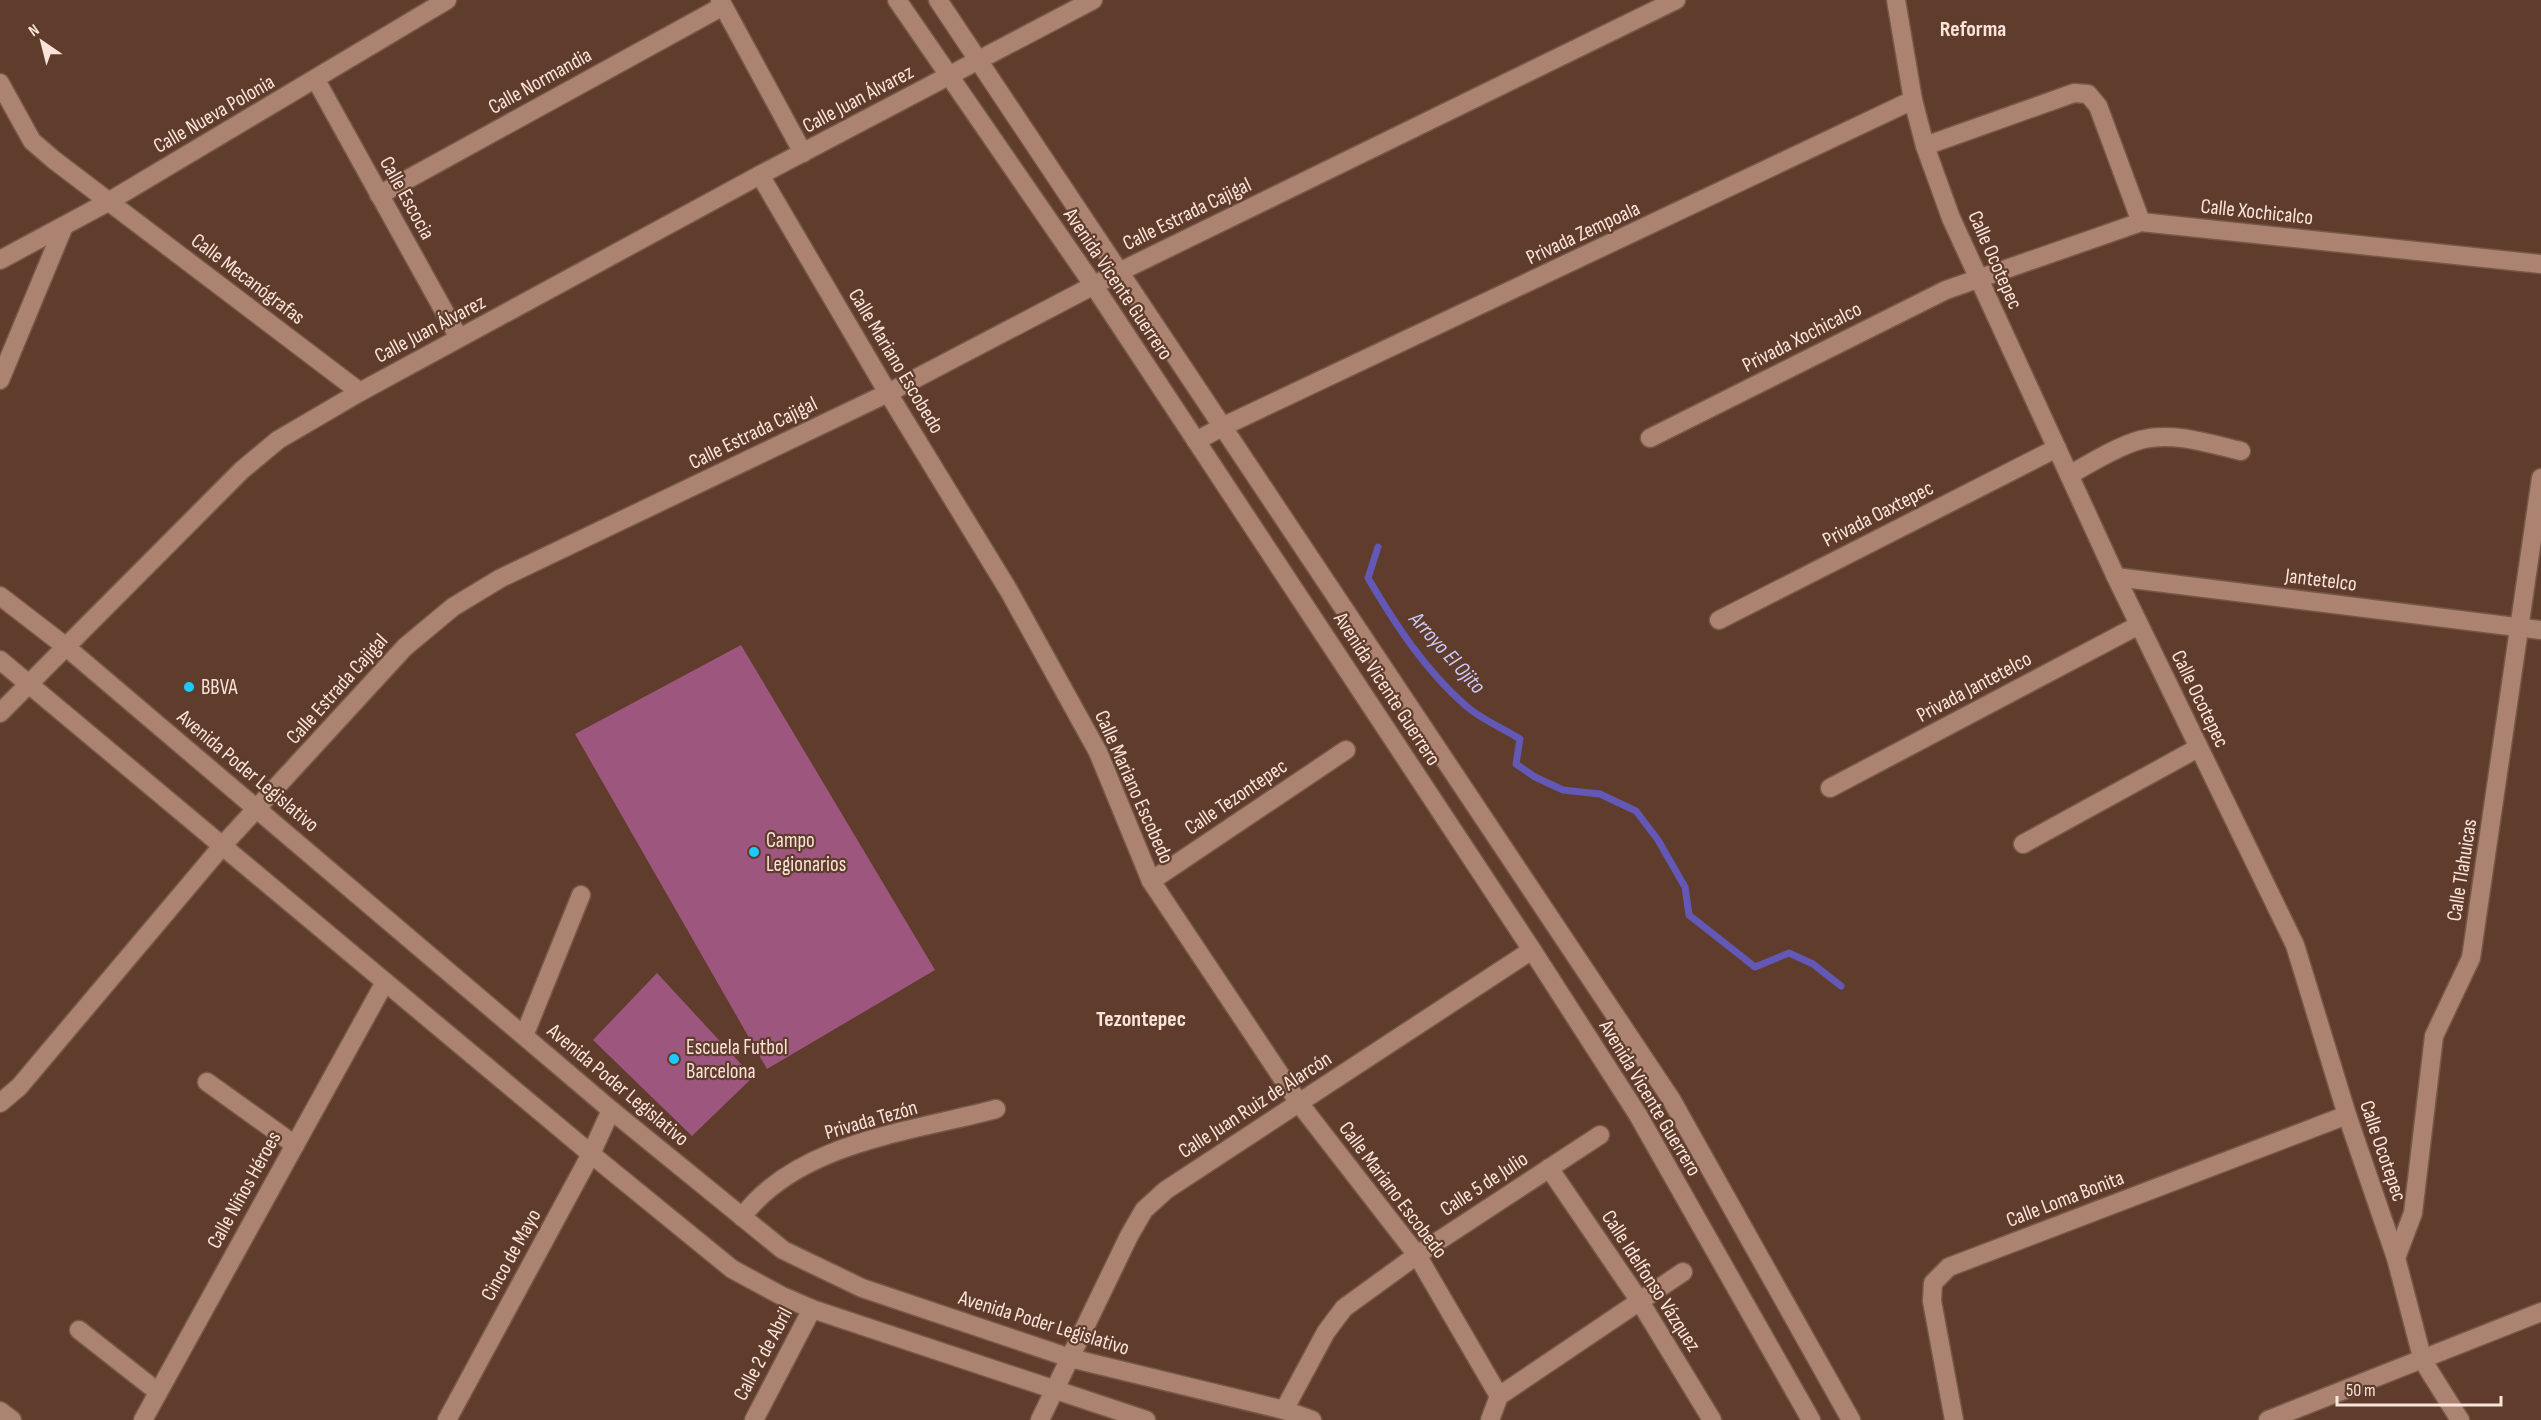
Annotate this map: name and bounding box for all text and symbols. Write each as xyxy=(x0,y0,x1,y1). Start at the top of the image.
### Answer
north arrow xyxy=(12,12,72,72)
district label: Reforma xyxy=(1940,16,2006,43)
text: N xyxy=(25,21,43,41)
street label: Calle Normandia xyxy=(484,42,596,120)
street label: Calle Juan Álvarez xyxy=(798,59,918,139)
street label: Calle Nueva Polonia xyxy=(149,69,279,159)
street label: Calle Escocia xyxy=(374,152,440,244)
street label: Calle Estrada Cajigal xyxy=(1119,172,1255,256)
street label: Calle Xochicalco xyxy=(2199,194,2315,230)
street label: Privada Zempoala xyxy=(1522,196,1644,270)
street label: Avenida Vicente Guerrero xyxy=(1057,202,1178,365)
street label: Calle Ocotepec xyxy=(1962,207,2028,313)
street label: Calle Mecanógrafas xyxy=(186,228,310,330)
street label: Calle Mariano Escobedo xyxy=(843,284,949,438)
street label: Calle Juan Álvarez xyxy=(370,289,490,369)
street label: Privada Xochicalco xyxy=(1738,296,1866,378)
street label: Calle Estrada Cajigal xyxy=(685,391,821,475)
street label: Privada Oaxtepec xyxy=(1818,475,1938,553)
street label: Jantetelco xyxy=(2283,563,2358,597)
water label: Arroyo El Ojito xyxy=(1402,606,1491,700)
street label: Avenida Vicente Guerrero xyxy=(1328,607,1446,770)
street label: Calle Estrada Cajigal xyxy=(281,629,393,749)
street label: Privada Jantetelco xyxy=(1912,646,2036,728)
street label: Calle Ocotepec xyxy=(2166,646,2234,752)
place label: BBVA xyxy=(201,675,238,700)
marker: BBVA xyxy=(182,680,196,694)
street label: Avenida Poder Legislativo xyxy=(171,704,324,838)
street label: Calle Mariano Escobedo xyxy=(1089,707,1179,867)
street label: Calle Tezontepec xyxy=(1180,754,1292,840)
street label: Calle Tlahuicas xyxy=(2442,817,2482,923)
place label: Campo Legionarios xyxy=(766,828,846,877)
marker: Campo Legionarios xyxy=(747,845,761,859)
district label: Tezontepec xyxy=(1096,1006,1186,1033)
street label: Avenida Vicente Guerrero xyxy=(1593,1015,1707,1181)
street label: Avenida Poder Legislativo xyxy=(541,1018,694,1152)
place label: Escuela Futbol Barcelona xyxy=(686,1035,788,1084)
street label: Calle Juan Ruiz de Alarcón xyxy=(1174,1046,1336,1164)
marker: Escuela Futbol Barcelona xyxy=(667,1052,681,1066)
street label: Privada Tezón xyxy=(822,1095,920,1145)
street label: Calle Ocotepec xyxy=(2354,1097,2412,1205)
street label: Calle Mariano Escobedo xyxy=(1333,1117,1453,1263)
street label: Calle Niños Héroes xyxy=(202,1127,286,1253)
street label: Calle 5 de Julio xyxy=(1435,1146,1533,1222)
street label: Calle Loma Bonita xyxy=(2003,1165,2127,1233)
street label: Cinco de Mayo xyxy=(476,1205,546,1305)
street label: Calle Idelfonso Vázquez xyxy=(1596,1206,1706,1357)
street label: Avenida Poder Legislativo xyxy=(955,1285,1132,1361)
street label: Calle 2 de Abril xyxy=(728,1303,798,1405)
scale bar xyxy=(2337,1369,2500,1407)
text: 50 m xyxy=(2346,1380,2376,1401)

